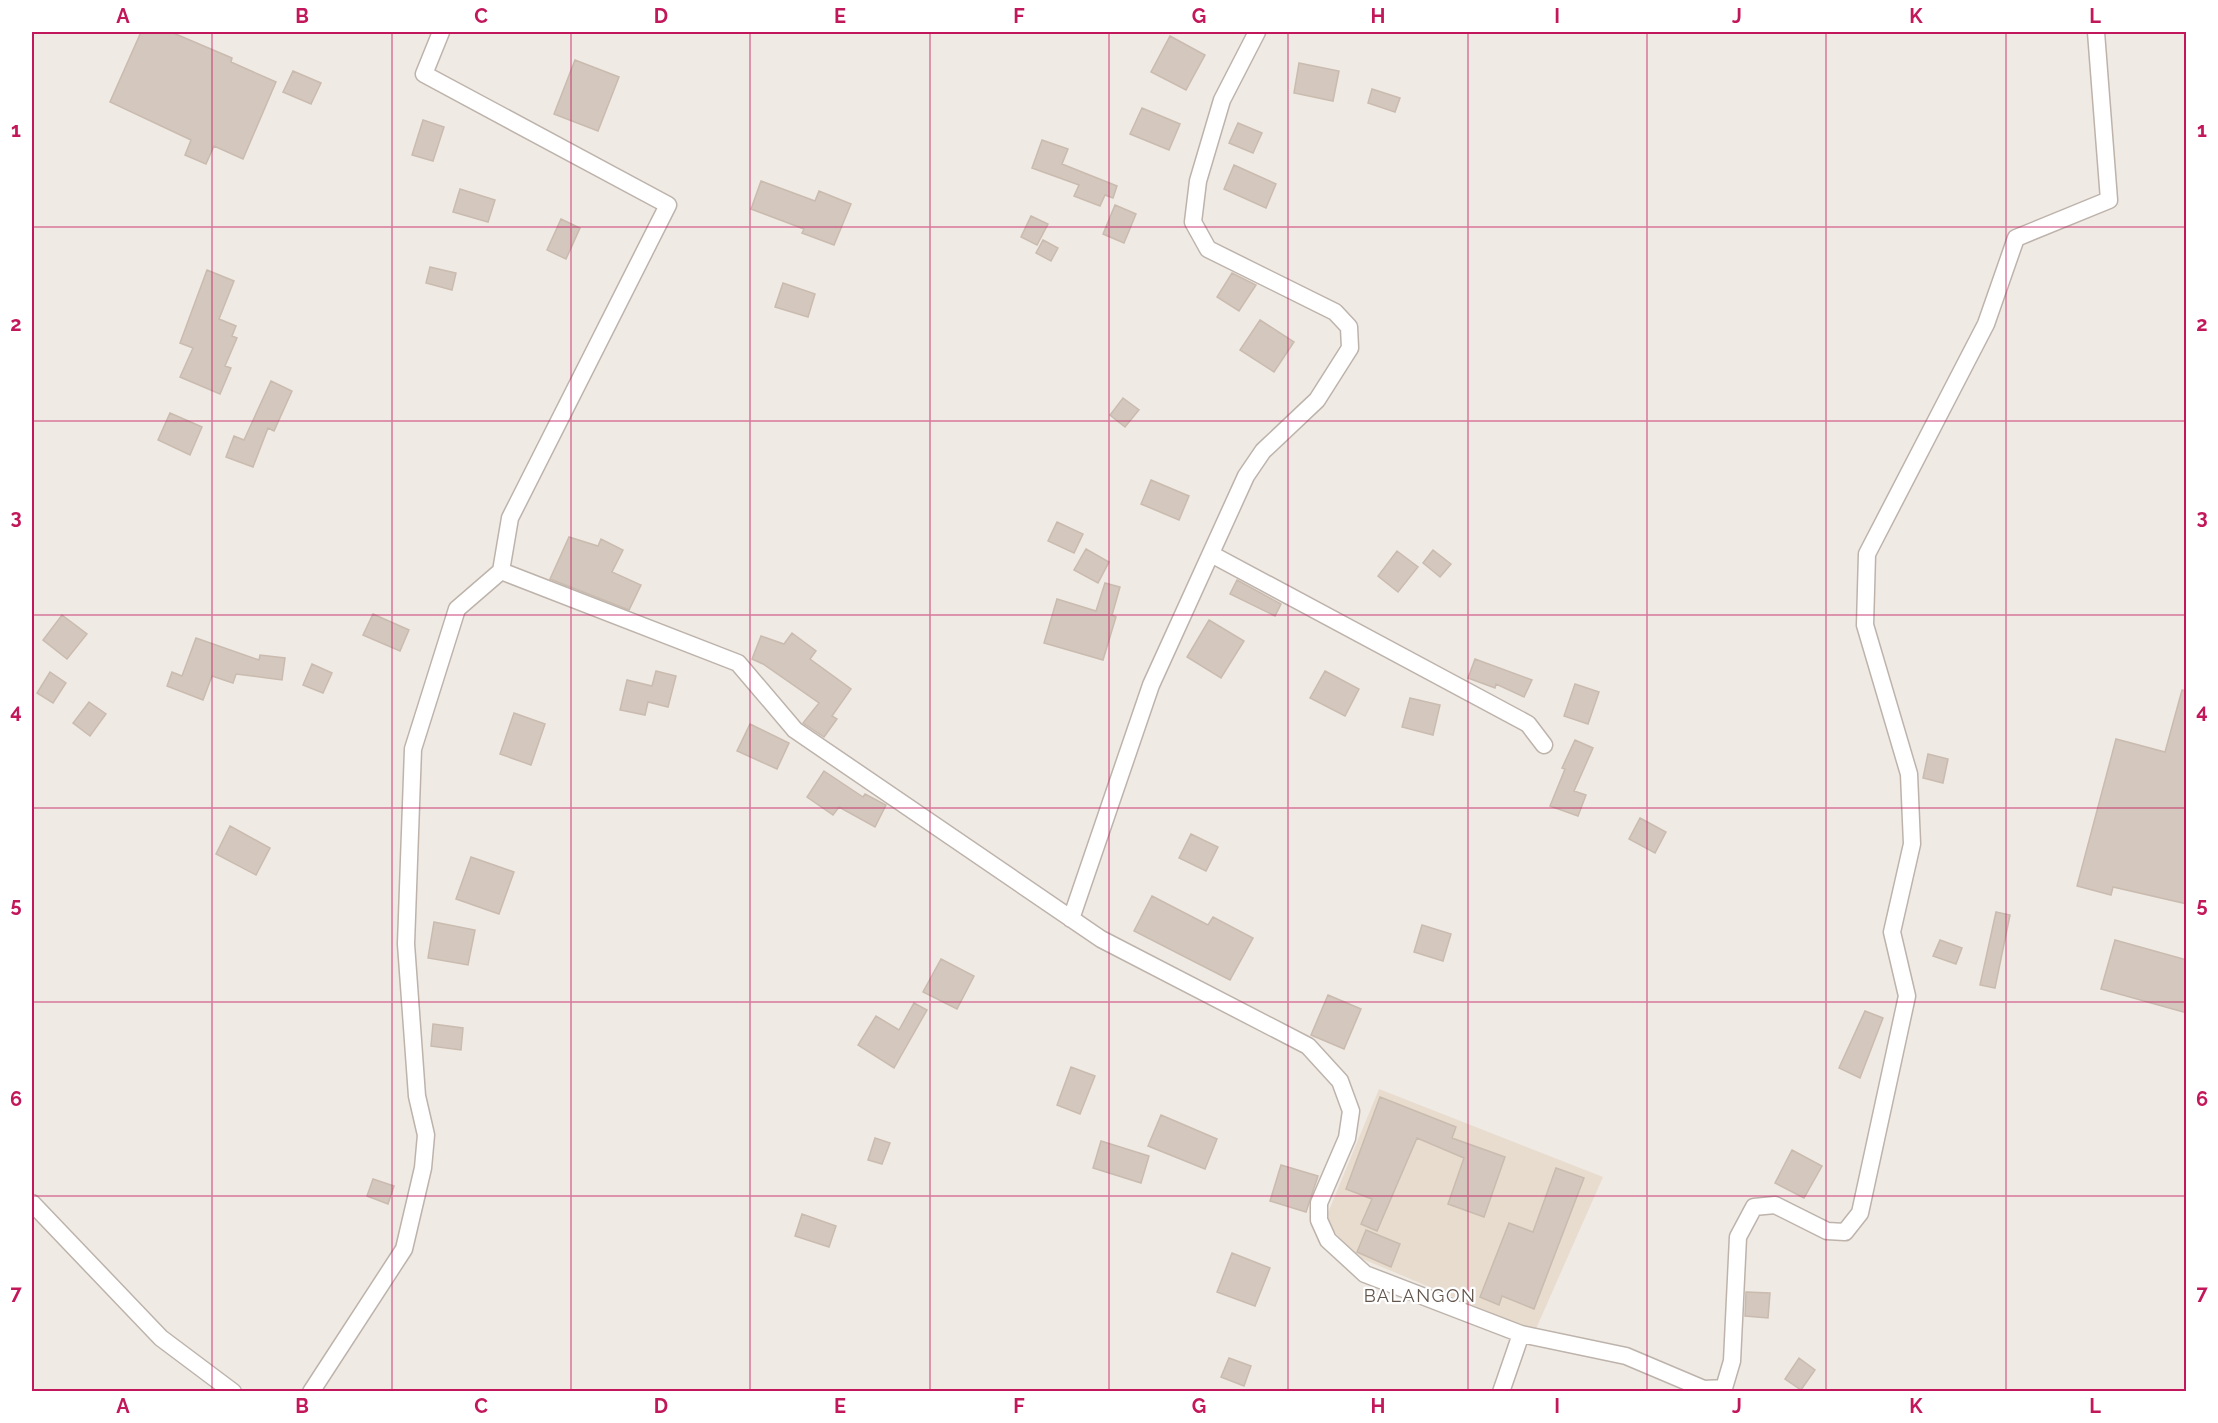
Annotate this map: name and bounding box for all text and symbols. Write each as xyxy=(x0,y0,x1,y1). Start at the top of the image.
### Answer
text: A xyxy=(116,4,130,28)
text: B xyxy=(295,4,309,28)
text: C xyxy=(474,4,488,28)
text: D xyxy=(654,4,668,28)
text: E xyxy=(834,4,846,28)
text: F xyxy=(1013,4,1025,28)
text: G xyxy=(1192,4,1206,28)
text: H xyxy=(1371,4,1385,28)
text: I xyxy=(1554,4,1560,28)
text: J xyxy=(1732,4,1742,28)
text: K xyxy=(1909,4,1923,28)
text: L xyxy=(2089,4,2101,28)
text: 1 xyxy=(11,118,21,142)
text: 1 xyxy=(2197,118,2207,142)
text: 2 xyxy=(10,312,22,336)
text: 2 xyxy=(2196,312,2208,336)
text: 3 xyxy=(10,505,22,529)
text: 3 xyxy=(2196,505,2208,529)
text: 4 xyxy=(10,699,22,723)
text: 4 xyxy=(2196,699,2208,723)
text: 5 xyxy=(10,893,22,917)
text: 5 xyxy=(2196,893,2208,917)
text: 6 xyxy=(10,1087,22,1111)
text: 6 xyxy=(2196,1087,2208,1111)
text: 7 xyxy=(10,1281,22,1305)
text: 7 xyxy=(2196,1281,2208,1305)
district label: BALANGON xyxy=(1364,1285,1476,1306)
text: A xyxy=(116,1394,130,1418)
text: B xyxy=(295,1394,309,1418)
text: C xyxy=(474,1394,488,1418)
text: D xyxy=(654,1394,668,1418)
text: E xyxy=(834,1394,846,1418)
text: F xyxy=(1013,1394,1025,1418)
text: G xyxy=(1192,1394,1206,1418)
text: H xyxy=(1371,1394,1385,1418)
text: I xyxy=(1554,1394,1560,1418)
text: J xyxy=(1732,1394,1742,1418)
text: K xyxy=(1909,1394,1923,1418)
text: L xyxy=(2089,1394,2101,1418)

